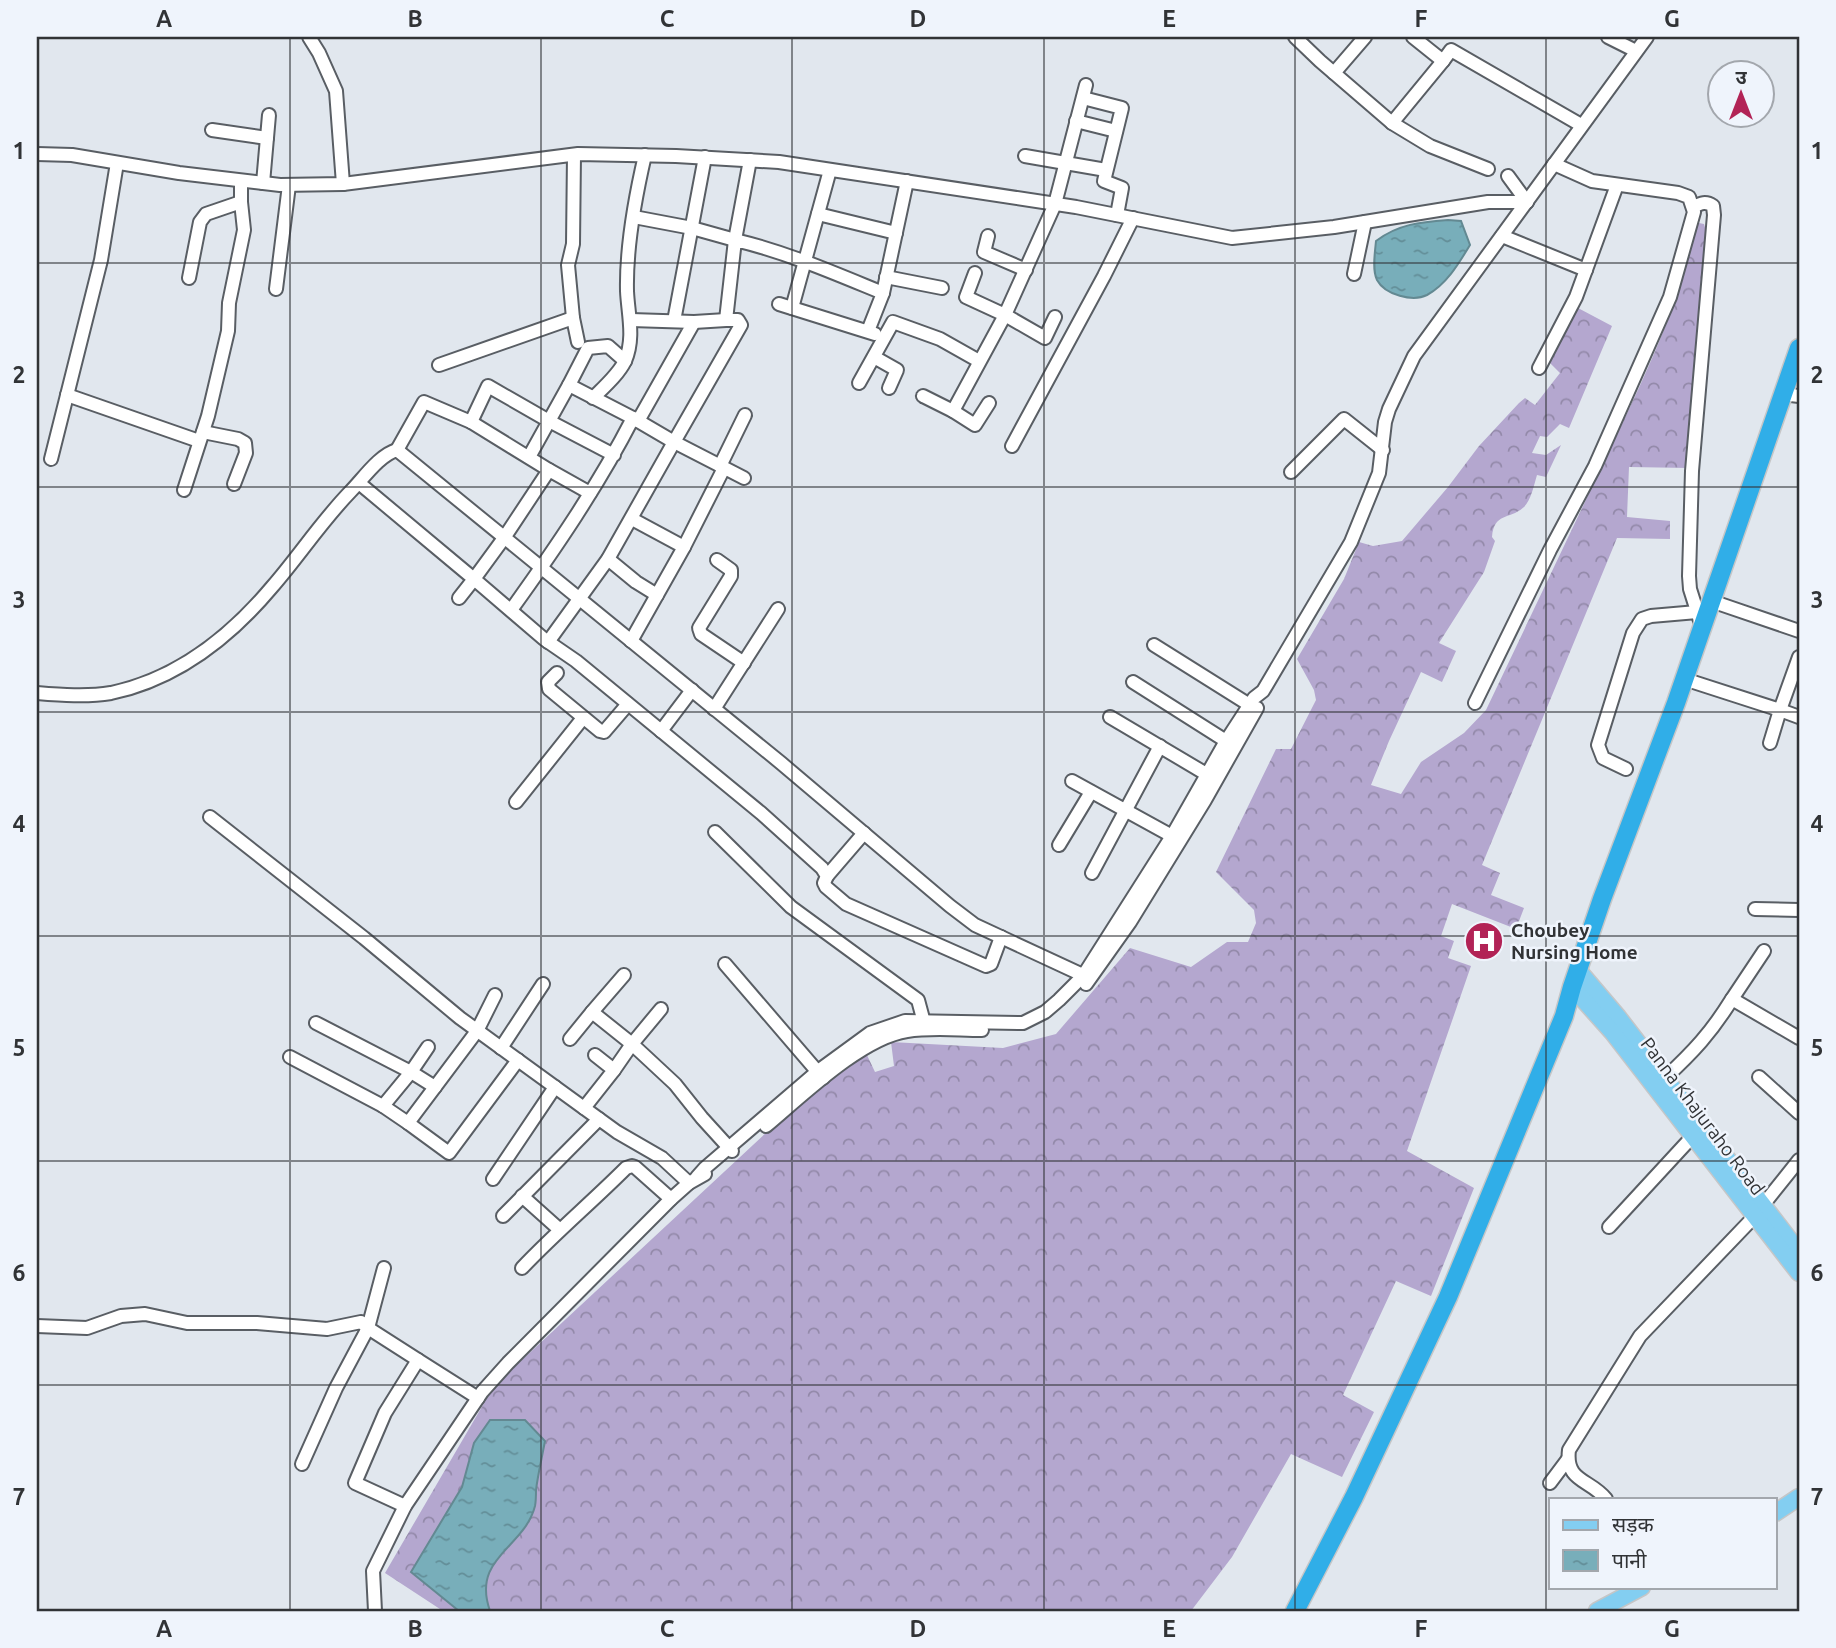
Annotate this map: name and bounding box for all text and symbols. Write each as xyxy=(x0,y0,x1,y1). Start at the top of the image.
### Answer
text: A xyxy=(156,6,172,31)
text: B xyxy=(407,6,423,31)
text: C xyxy=(660,6,675,31)
text: D xyxy=(910,6,926,31)
text: E xyxy=(1162,6,1176,31)
text: F xyxy=(1415,6,1428,31)
text: G xyxy=(1664,6,1680,31)
north arrow xyxy=(1706,60,1776,130)
text: उ xyxy=(1735,66,1747,88)
text: 1 xyxy=(13,138,25,163)
text: 1 xyxy=(1811,138,1823,163)
text: 2 xyxy=(13,362,25,387)
text: 2 xyxy=(1811,362,1823,387)
text: 3 xyxy=(13,587,25,612)
text: 3 xyxy=(1811,587,1823,612)
text: 4 xyxy=(13,811,26,836)
text: 4 xyxy=(1811,811,1824,836)
place label: Choubey Nursing Home xyxy=(1511,919,1638,963)
hospital icon: Choubey Nursing Home xyxy=(1463,920,1505,962)
street label: Panna Khajuraho Road xyxy=(1637,1033,1769,1199)
text: 5 xyxy=(13,1035,25,1060)
text: 5 xyxy=(1811,1035,1823,1060)
text: 6 xyxy=(13,1260,26,1285)
text: 6 xyxy=(1811,1260,1824,1285)
text: 7 xyxy=(13,1484,25,1509)
text: 7 xyxy=(1811,1484,1823,1509)
legend xyxy=(1549,1498,1776,1588)
text: सड़क xyxy=(1612,1512,1654,1536)
text: पानी xyxy=(1612,1548,1647,1572)
text: A xyxy=(156,1616,172,1641)
text: B xyxy=(407,1616,423,1641)
text: C xyxy=(660,1616,675,1641)
text: D xyxy=(910,1616,926,1641)
text: E xyxy=(1162,1616,1176,1641)
text: F xyxy=(1415,1616,1428,1641)
text: G xyxy=(1664,1616,1680,1641)

